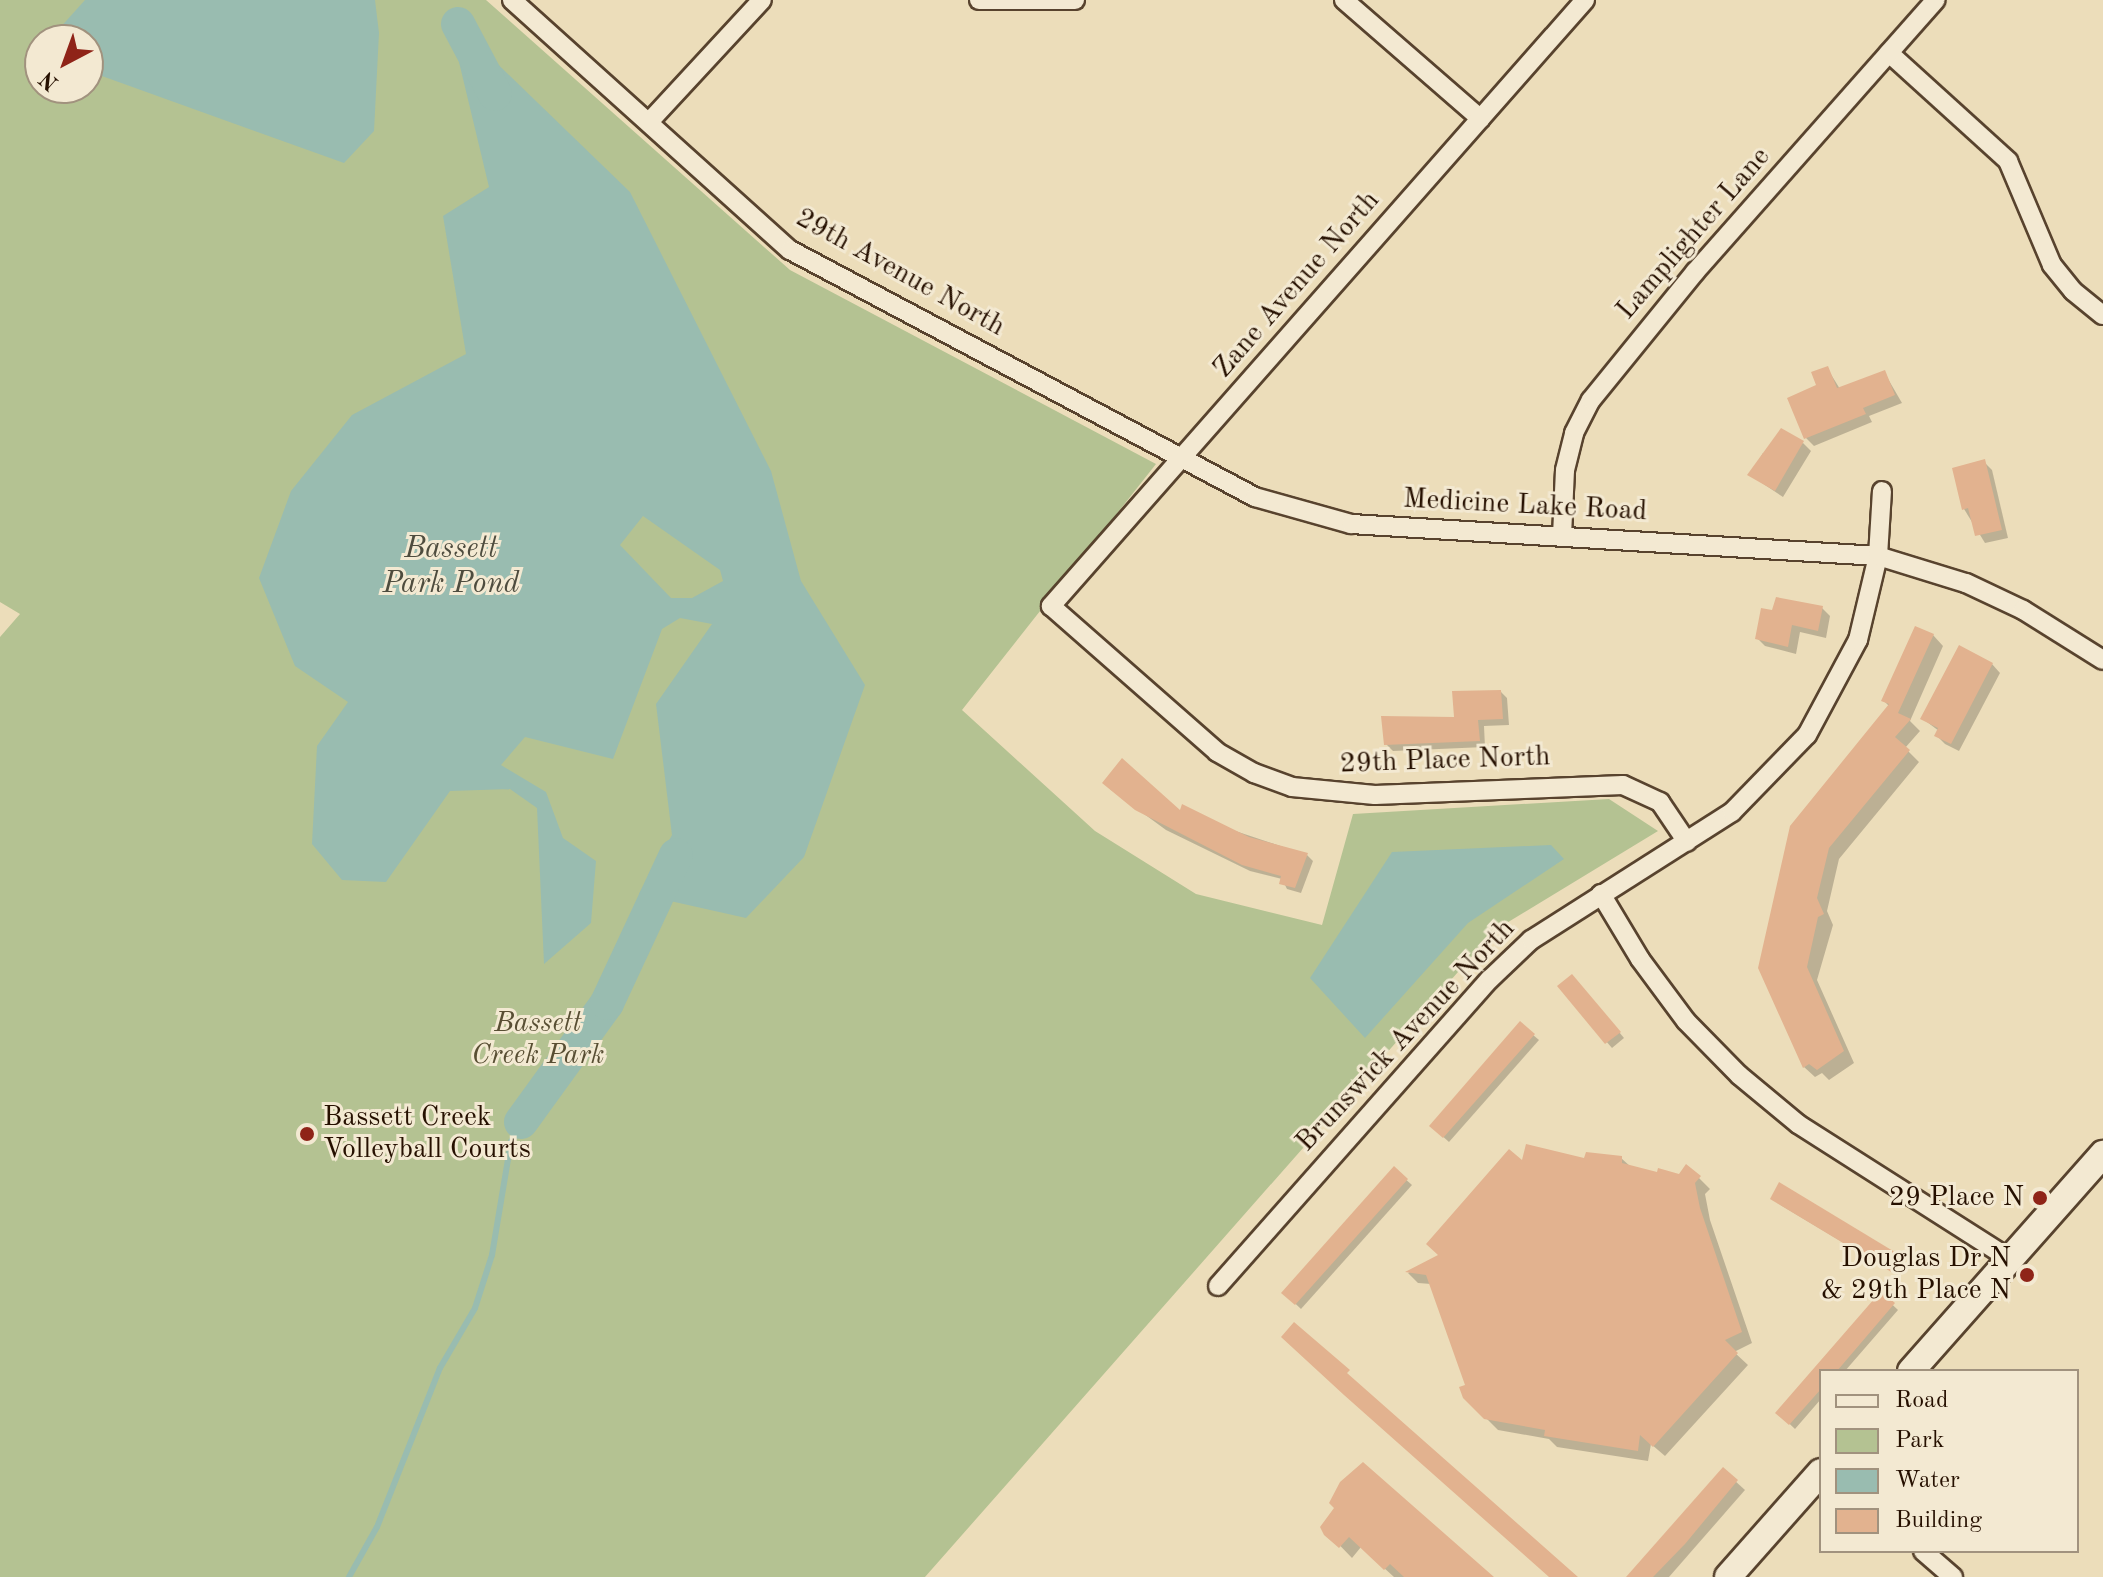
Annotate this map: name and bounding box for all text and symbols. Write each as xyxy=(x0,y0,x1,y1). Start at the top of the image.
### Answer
north arrow xyxy=(24,24,104,104)
text: N xyxy=(36,67,63,94)
street label: Lamplighter Lane xyxy=(1610,141,1778,327)
street label: Zane Avenue North xyxy=(1207,185,1387,385)
street label: 29th Avenue North xyxy=(789,202,1011,344)
street label: Medicine Lake Road xyxy=(1402,483,1648,529)
water label: Bassett Park Pond xyxy=(383,531,519,602)
street label: 29th Place North xyxy=(1339,741,1551,781)
street label: Brunswick Avenue North xyxy=(1289,913,1523,1159)
park label: Bassett Creek Park xyxy=(471,1007,605,1073)
place label: Bassett Creek Volleyball Courts xyxy=(323,1101,531,1167)
marker: Bassett Creek Volleyball Courts xyxy=(298,1125,316,1143)
place label: 29 Place N xyxy=(1889,1181,2024,1215)
marker: 29 Place N xyxy=(2031,1189,2049,1207)
place label: Douglas Dr N & 29th Place N xyxy=(1821,1242,2011,1308)
marker: Douglas Dr N & 29th Place N xyxy=(2018,1266,2036,1284)
legend xyxy=(1819,1369,2079,1553)
text: Road xyxy=(1895,1389,1948,1413)
text: Park xyxy=(1895,1429,1944,1453)
text: Water xyxy=(1895,1469,1960,1493)
text: Building xyxy=(1895,1509,1982,1533)

